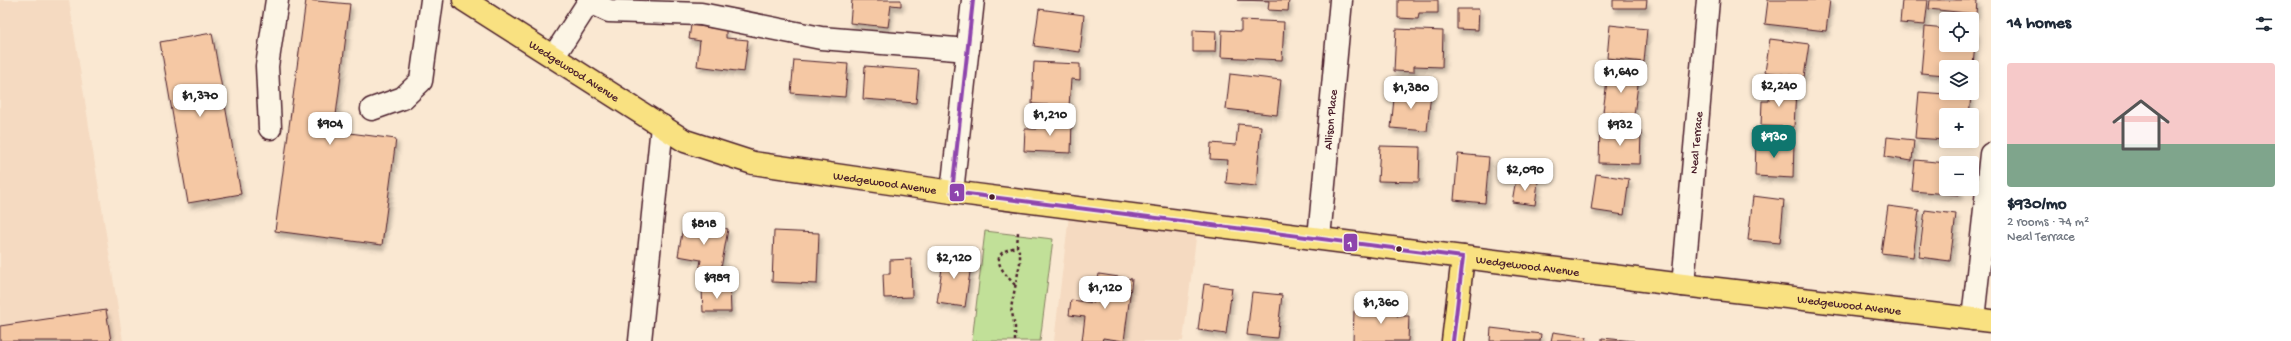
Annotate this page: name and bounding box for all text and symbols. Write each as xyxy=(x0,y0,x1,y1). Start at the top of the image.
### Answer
map controls xyxy=(1939,12,1979,196)
button: locate xyxy=(1939,12,1979,52)
icon: filters xyxy=(2253,13,2275,35)
text: 14 homes xyxy=(2007,14,2071,34)
street label: Wedgewood Avenue xyxy=(526,38,622,107)
pin: $1,640 xyxy=(1588,60,1654,94)
button: layers xyxy=(1939,60,1979,100)
text: $1,640 xyxy=(1603,65,1639,80)
pin: $2,240 xyxy=(1746,74,1812,108)
pin: $1,380 xyxy=(1378,76,1444,110)
text: $2,240 xyxy=(1761,79,1797,94)
text: $1,380 xyxy=(1393,81,1429,96)
pin: $1,370 xyxy=(167,84,233,118)
street label: Allison Place xyxy=(1322,88,1342,150)
text: $1,370 xyxy=(182,89,218,104)
icon: home xyxy=(2105,89,2177,161)
pin: $1,210 xyxy=(1017,103,1083,137)
text: $1,210 xyxy=(1033,108,1067,123)
button: + xyxy=(1939,108,1979,148)
street label: Neal Terrace xyxy=(1688,110,1707,174)
pin: $904 xyxy=(306,112,354,146)
pin: $932 xyxy=(1596,113,1644,147)
text: $904 xyxy=(317,117,343,132)
text: $932 xyxy=(1607,118,1633,133)
pin: $930 xyxy=(1750,125,1798,159)
text: $930 xyxy=(1761,130,1787,145)
button: − xyxy=(1939,156,1979,196)
pin: $2,090 xyxy=(1492,158,1558,192)
text: $2,090 xyxy=(1506,163,1544,178)
street label: Wedgewood Avenue xyxy=(832,170,938,199)
line badge: 1 xyxy=(949,183,965,202)
text: 1 xyxy=(954,188,959,200)
unlabelled marker xyxy=(987,192,997,202)
text: $930/mo xyxy=(2007,195,2067,215)
pin: $818 xyxy=(680,212,728,246)
text: 2 rooms · 74 m² xyxy=(2007,215,2089,230)
text: $818 xyxy=(691,217,717,232)
text: Neal Terrace xyxy=(2007,230,2075,245)
line badge: 1 xyxy=(1343,233,1358,252)
text: 1 xyxy=(1347,239,1352,251)
unlabelled marker xyxy=(1394,244,1404,254)
pin: $2,120 xyxy=(921,246,987,280)
text: $2,120 xyxy=(936,251,972,266)
street label: Wedgewood Avenue xyxy=(1475,254,1581,281)
pin: $989 xyxy=(693,266,741,300)
text: $989 xyxy=(704,271,730,286)
pin: $1,120 xyxy=(1072,276,1138,310)
text: $1,120 xyxy=(1088,281,1122,296)
pin: $1,360 xyxy=(1348,291,1414,325)
street label: Wedgewood Avenue xyxy=(1796,293,1902,320)
text: $1,360 xyxy=(1363,296,1399,311)

